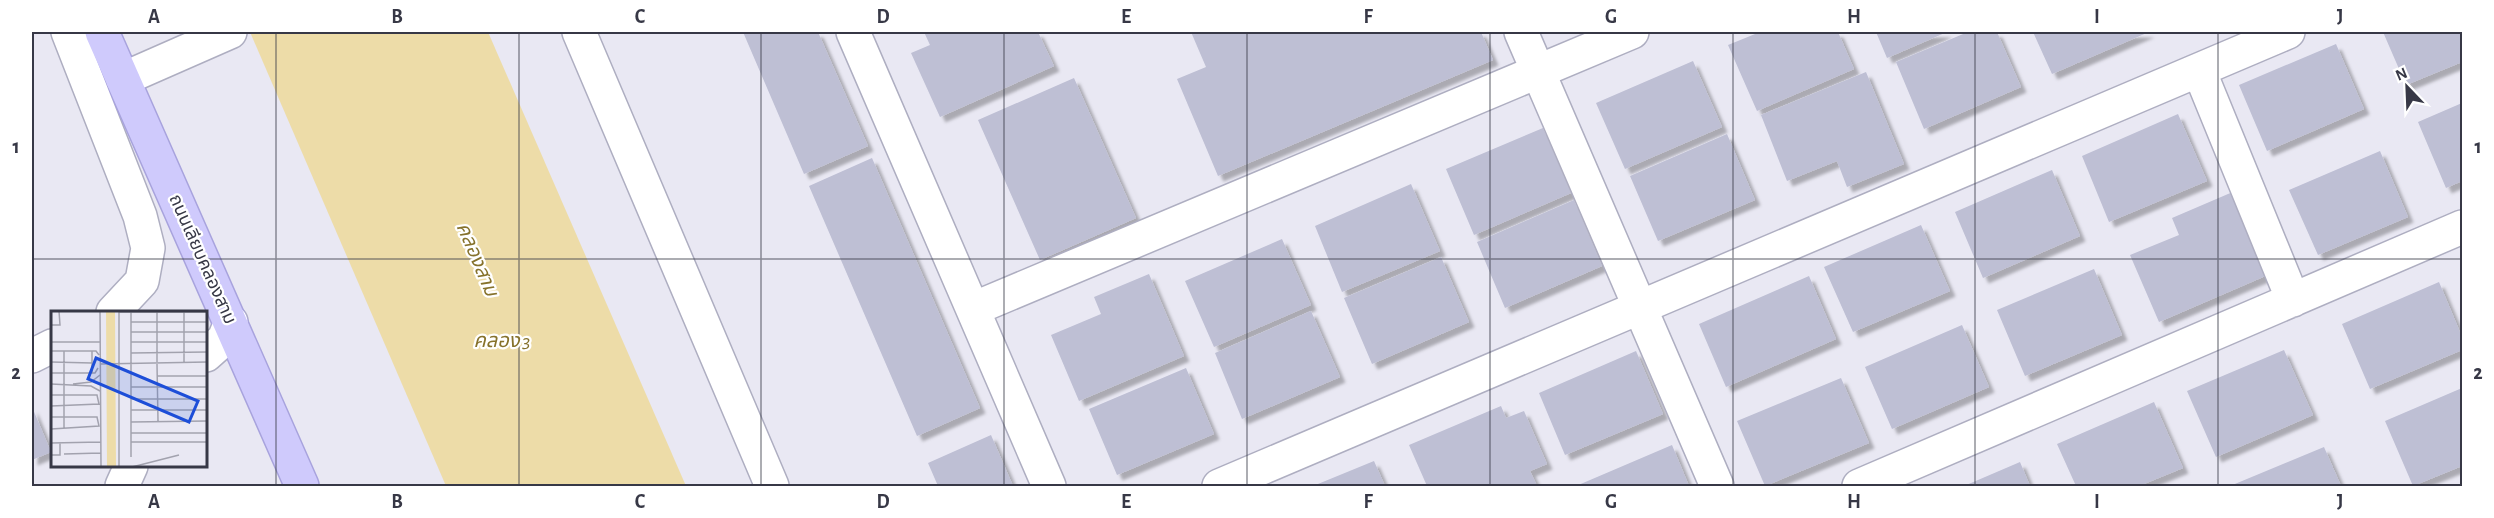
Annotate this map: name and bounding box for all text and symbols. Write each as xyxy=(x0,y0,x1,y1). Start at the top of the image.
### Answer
text: A xyxy=(148,7,160,27)
text: B xyxy=(391,7,403,27)
text: C xyxy=(635,7,646,27)
text: D xyxy=(876,7,890,27)
text: E xyxy=(1121,7,1131,27)
text: F xyxy=(1363,7,1373,27)
text: G xyxy=(1605,7,1617,27)
text: H xyxy=(1847,7,1861,27)
text: I xyxy=(2094,7,2100,27)
text: J xyxy=(2337,7,2343,27)
north arrow xyxy=(2377,57,2437,117)
text: N xyxy=(2393,65,2410,84)
text: 1 xyxy=(12,137,20,157)
text: 1 xyxy=(2474,137,2482,157)
street label: ถนนเลียบคลองสาม xyxy=(165,191,240,327)
water label: คลองสาม xyxy=(453,220,502,301)
inset map xyxy=(51,311,207,467)
water label: คลอง 3 xyxy=(473,331,531,351)
text: 2 xyxy=(11,363,21,383)
text: 2 xyxy=(2473,363,2483,383)
text: A xyxy=(148,492,160,512)
text: B xyxy=(391,492,403,512)
text: C xyxy=(635,492,646,512)
text: D xyxy=(876,492,890,512)
text: E xyxy=(1121,492,1131,512)
text: F xyxy=(1363,492,1373,512)
text: G xyxy=(1605,492,1617,512)
text: H xyxy=(1847,492,1861,512)
text: I xyxy=(2094,492,2100,512)
text: J xyxy=(2337,492,2343,512)

